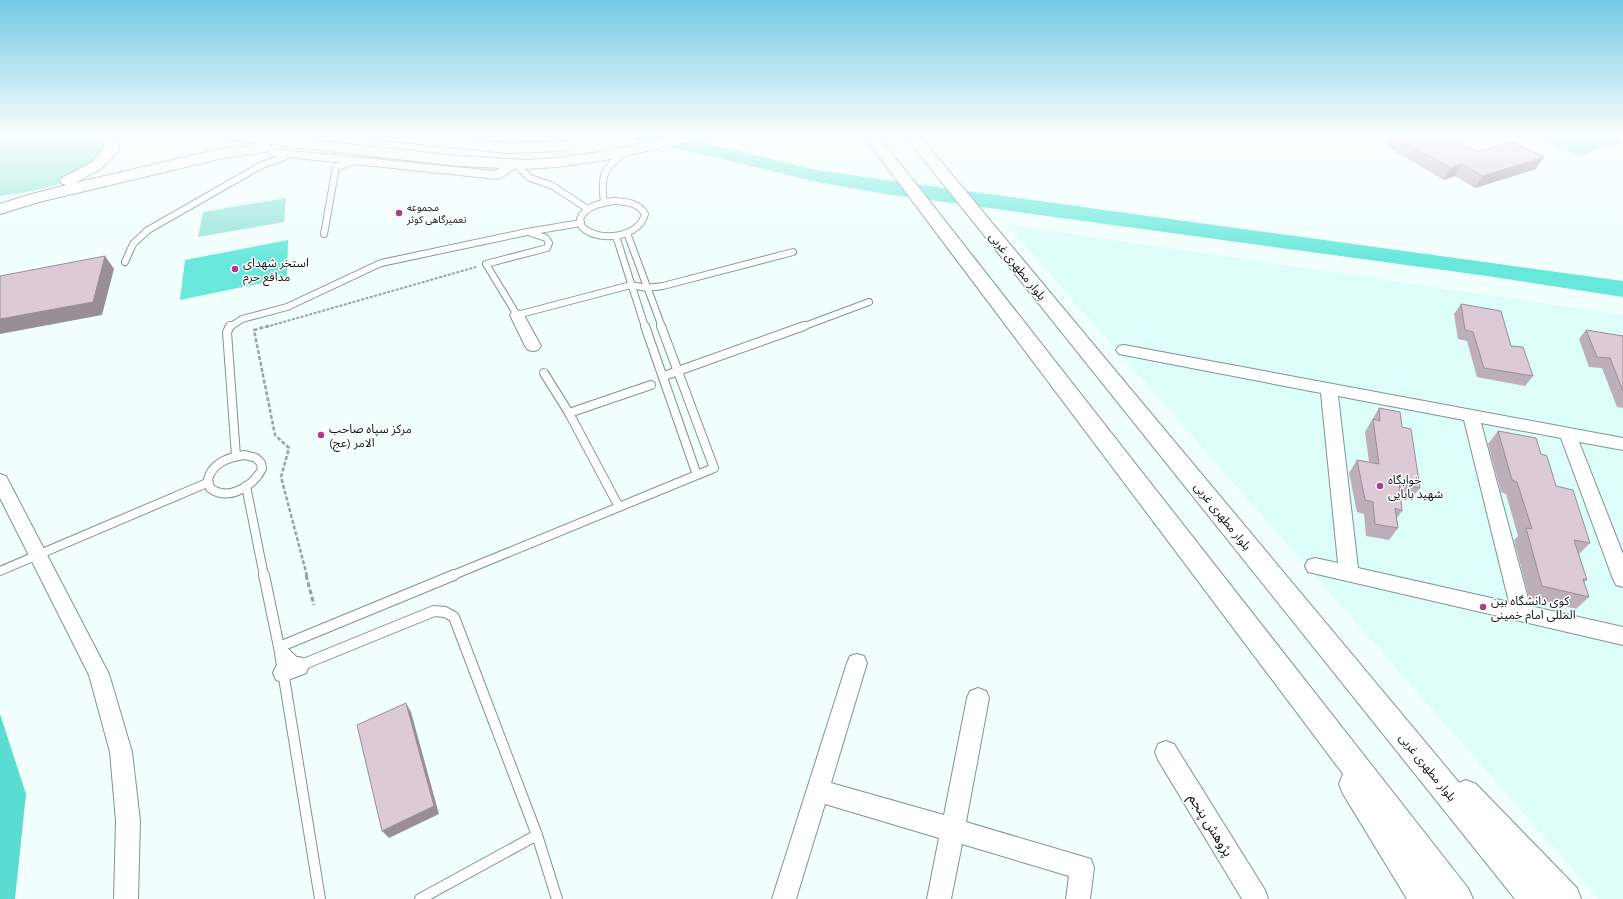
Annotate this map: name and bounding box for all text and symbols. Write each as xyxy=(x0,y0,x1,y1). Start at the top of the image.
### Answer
place label: مجموعه تعمیرگاهی کوثر xyxy=(406,201,467,226)
marker: مجموعه تعمیرگاهی کوثر xyxy=(394,208,404,218)
street label: بلوار مطهری غربی xyxy=(986,229,1050,303)
place label: استخر شهدای مدافع حرم xyxy=(243,255,309,286)
marker: استخر شهدای مدافع حرم xyxy=(230,264,240,274)
place label: مرکز سپاه صاحب الامر (عج) xyxy=(329,421,412,452)
marker: مرکز سپاه صاحب الامر (عج) xyxy=(316,430,326,440)
place label: خوابگاه شهید بابایی xyxy=(1388,472,1443,501)
street label: بلوار مطهری غربی xyxy=(1191,479,1255,553)
marker: خوابگاه شهید بابایی xyxy=(1375,481,1385,491)
place label: کوی دانشگاه بین المللی امام خمینی xyxy=(1491,593,1576,624)
marker: کوی دانشگاه بین المللی امام خمینی xyxy=(1478,602,1488,612)
street label: بلوار مطهری غربی xyxy=(1396,730,1460,804)
street label: پژوهش پنجم xyxy=(1183,790,1237,861)

